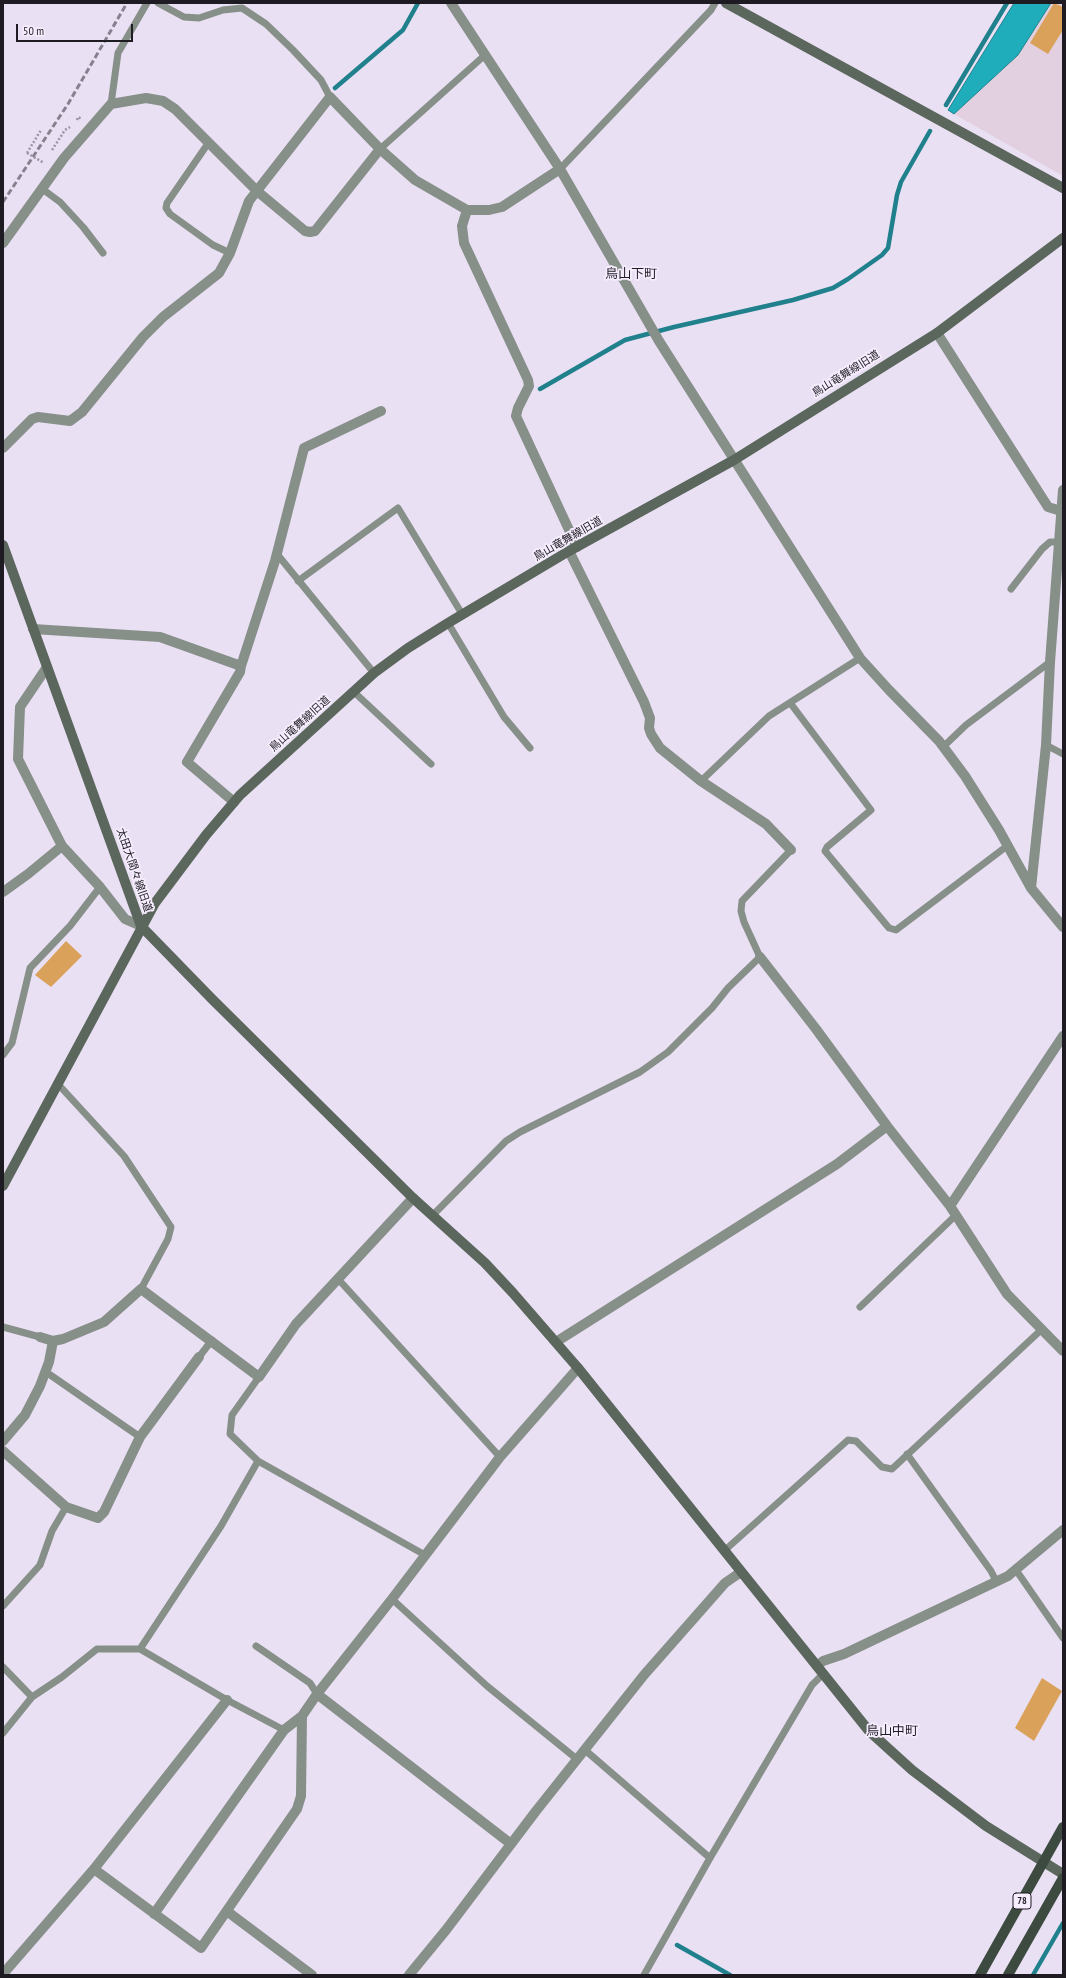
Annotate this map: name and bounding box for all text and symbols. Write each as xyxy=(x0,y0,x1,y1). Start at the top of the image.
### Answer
scale bar xyxy=(18,16,135,42)
text: 50 m xyxy=(23,23,44,38)
district label: 鳥山下町 xyxy=(605,266,657,282)
street label: 鳥山竜舞線旧道 xyxy=(810,348,882,400)
street label: 鳥山竜舞線旧道 xyxy=(531,514,605,564)
street label: 鳥山竜舞線旧道 xyxy=(267,693,333,755)
street label: 太田大間々線旧道 xyxy=(113,826,155,914)
district label: 鳥山中町 xyxy=(866,1723,918,1739)
road number: 78 xyxy=(1013,1893,1031,1909)

